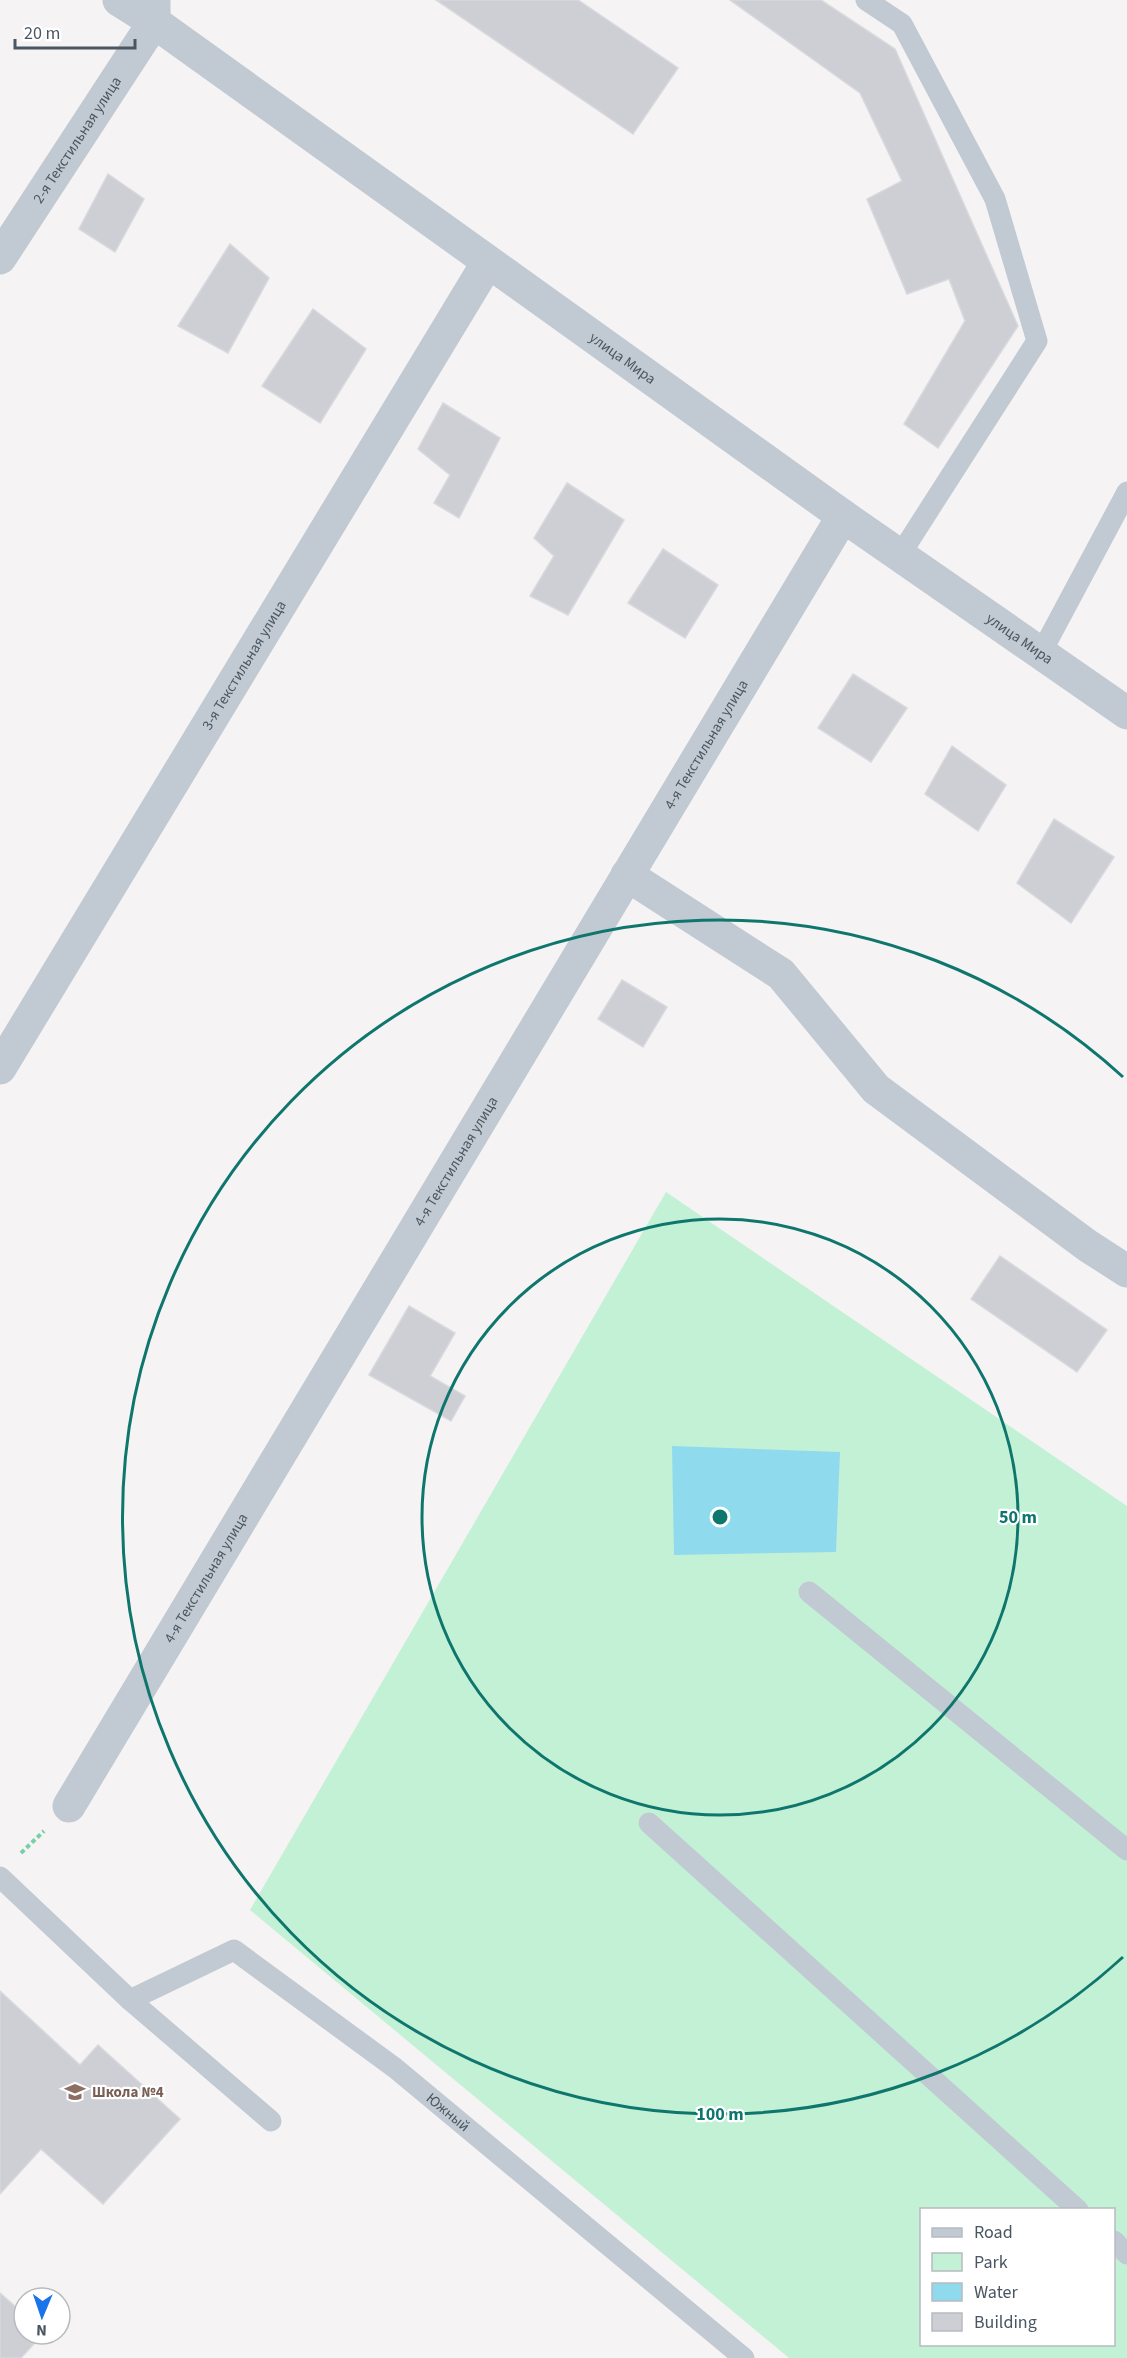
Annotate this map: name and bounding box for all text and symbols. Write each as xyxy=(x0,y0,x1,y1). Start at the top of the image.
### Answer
scale bar xyxy=(15,12,135,50)
text: 20 m xyxy=(24,21,60,46)
street label: 2-я Текстильная улица xyxy=(28,72,127,208)
street label: улица Мира xyxy=(585,327,660,390)
street label: 3-я Текстильная улица xyxy=(197,597,292,734)
street label: улица Мира xyxy=(981,608,1057,670)
street label: 4-я Текстильная улица xyxy=(659,676,753,814)
street label: 4-я Текстильная улица xyxy=(409,1093,503,1230)
text: 50 m xyxy=(999,1505,1037,1530)
centre of rings xyxy=(710,1507,730,1527)
street label: 4-я Текстильная улица xyxy=(159,1509,253,1647)
school or university icon: Школа №4 xyxy=(63,2080,87,2104)
place label: Школа №4 xyxy=(92,2082,164,2103)
street label: Южный xyxy=(421,2088,474,2137)
text: 100 m xyxy=(696,2102,744,2127)
legend xyxy=(920,2208,1115,2346)
text: Road xyxy=(974,2220,1013,2245)
text: Park xyxy=(974,2250,1008,2275)
text: Water xyxy=(974,2280,1018,2305)
north arrow xyxy=(12,2286,72,2346)
text: Building xyxy=(974,2310,1037,2335)
text: N xyxy=(36,2319,47,2341)

